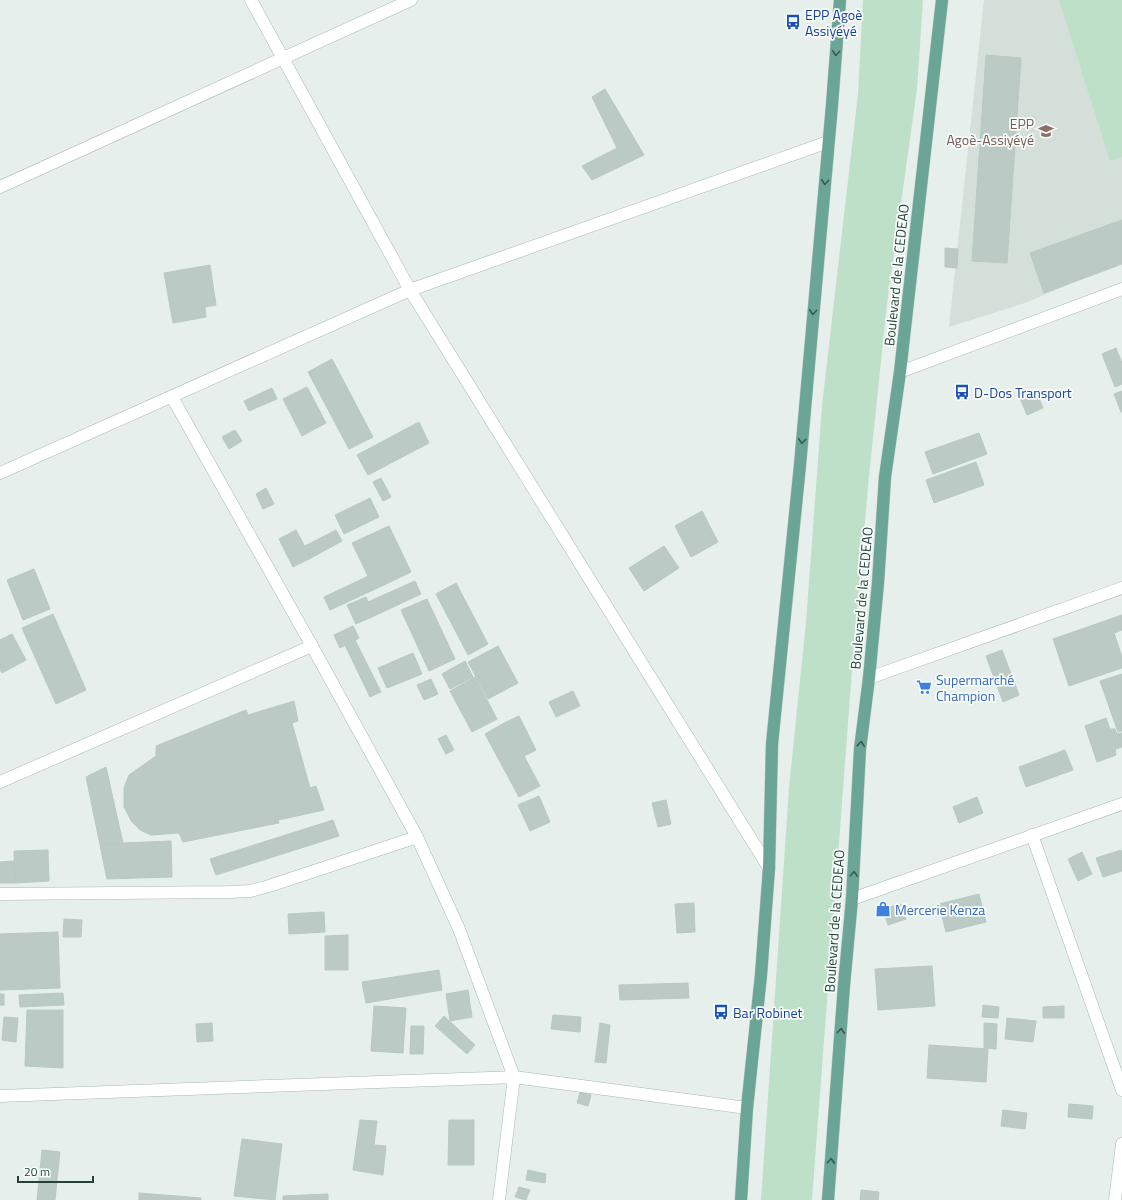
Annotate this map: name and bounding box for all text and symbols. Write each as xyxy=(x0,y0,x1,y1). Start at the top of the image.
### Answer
place label: EPP Agoè Assiyéyé xyxy=(805,4,862,41)
bus stop icon: EPP Agoè Assiyéyé xyxy=(784,13,802,31)
one-way arrow xyxy=(831,50,840,56)
place label: EPP Agoè-Assiyéyé xyxy=(946,113,1034,150)
school or university icon: EPP Agoè-Assiyéyé xyxy=(1037,122,1055,140)
one-way arrow xyxy=(820,179,829,185)
street label: Boulevard de la CEDEAO xyxy=(878,203,914,347)
one-way arrow xyxy=(809,309,818,315)
place label: D-Dos Transport xyxy=(974,382,1072,403)
bus stop icon: D-Dos Transport xyxy=(953,383,971,401)
one-way arrow xyxy=(797,438,806,444)
street label: Boulevard de la CEDEAO xyxy=(844,526,878,670)
place label: Supermarché Champion xyxy=(936,669,1014,706)
supermarket icon: Supermarché Champion xyxy=(915,678,933,696)
one-way arrow xyxy=(856,741,865,747)
street label: Boulevard de la CEDEAO xyxy=(819,849,849,993)
one-way arrow xyxy=(849,871,858,877)
place label: Mercerie Kenza xyxy=(895,899,985,920)
shop icon: Mercerie Kenza xyxy=(874,900,892,918)
place label: Bar Robinet xyxy=(733,1002,802,1023)
bus stop icon: Bar Robinet xyxy=(712,1003,730,1021)
one-way arrow xyxy=(836,1028,845,1034)
scale bar xyxy=(18,1158,93,1184)
one-way arrow xyxy=(827,1158,836,1164)
text: 20 m xyxy=(24,1162,50,1181)

